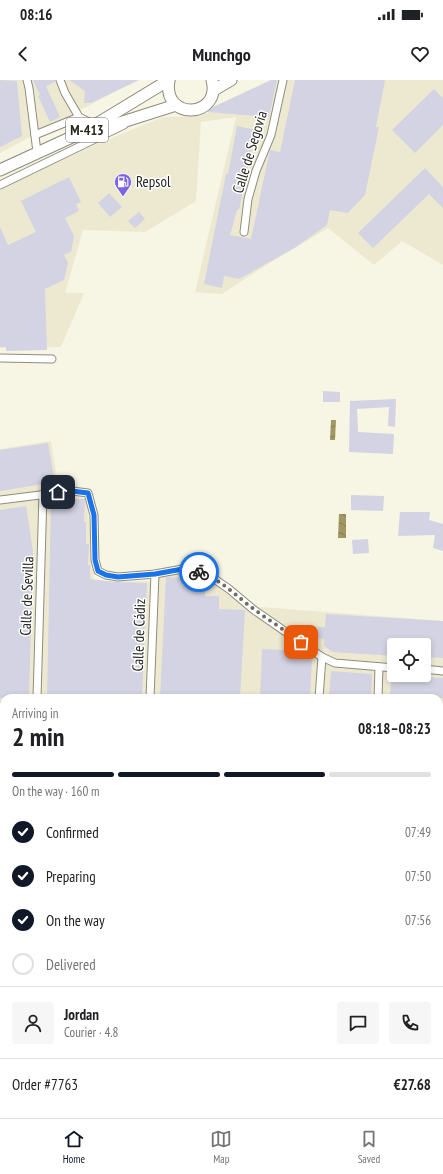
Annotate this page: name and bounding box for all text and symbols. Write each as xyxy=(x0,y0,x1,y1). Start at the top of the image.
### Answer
text: 08:16 xyxy=(20,5,52,24)
icon: back xyxy=(12,43,34,65)
text: Munchgo xyxy=(192,43,251,66)
icon: heart xyxy=(409,43,431,65)
street label: Calle de Segovia xyxy=(228,108,271,195)
road number: M-413 xyxy=(66,118,108,142)
fuel station icon: Repsol xyxy=(113,172,133,197)
place label: Repsol xyxy=(136,172,171,191)
pin xyxy=(41,475,75,509)
icon: home xyxy=(47,481,69,503)
courier xyxy=(179,552,219,592)
street label: Calle de Sevilla xyxy=(16,556,37,636)
icon: bike xyxy=(188,561,210,583)
street label: Calle de Cádiz xyxy=(128,598,149,672)
pin xyxy=(284,625,318,659)
icon: bag xyxy=(290,631,312,653)
map controls xyxy=(387,638,431,682)
button: locate xyxy=(387,638,431,682)
text: Arriving in xyxy=(12,705,59,722)
text: 08:18–08:23 xyxy=(358,719,431,738)
text: 2 min xyxy=(12,720,65,753)
text: On the way · 160 m xyxy=(12,783,99,800)
icon: check xyxy=(12,821,34,843)
text: Confirmed xyxy=(46,823,99,842)
text: 07:49 xyxy=(405,824,431,841)
icon: check xyxy=(12,865,34,887)
text: Preparing xyxy=(46,867,96,886)
text: 07:50 xyxy=(405,868,431,885)
icon: check xyxy=(12,909,34,931)
text: On the way xyxy=(46,911,105,930)
text: 07:56 xyxy=(405,912,431,929)
text: Delivered xyxy=(46,955,96,974)
button: person xyxy=(12,1002,54,1044)
button: chat xyxy=(337,1002,379,1044)
button: phone xyxy=(389,1002,431,1044)
text: Jordan xyxy=(64,1005,99,1024)
text: Courier · 4.8 xyxy=(64,1024,118,1041)
text: Order #7763 xyxy=(12,1075,78,1094)
text: €27.68 xyxy=(393,1075,431,1094)
tab: Home xyxy=(63,1128,85,1166)
tab: Map xyxy=(210,1128,232,1166)
tab: Saved xyxy=(358,1128,380,1166)

